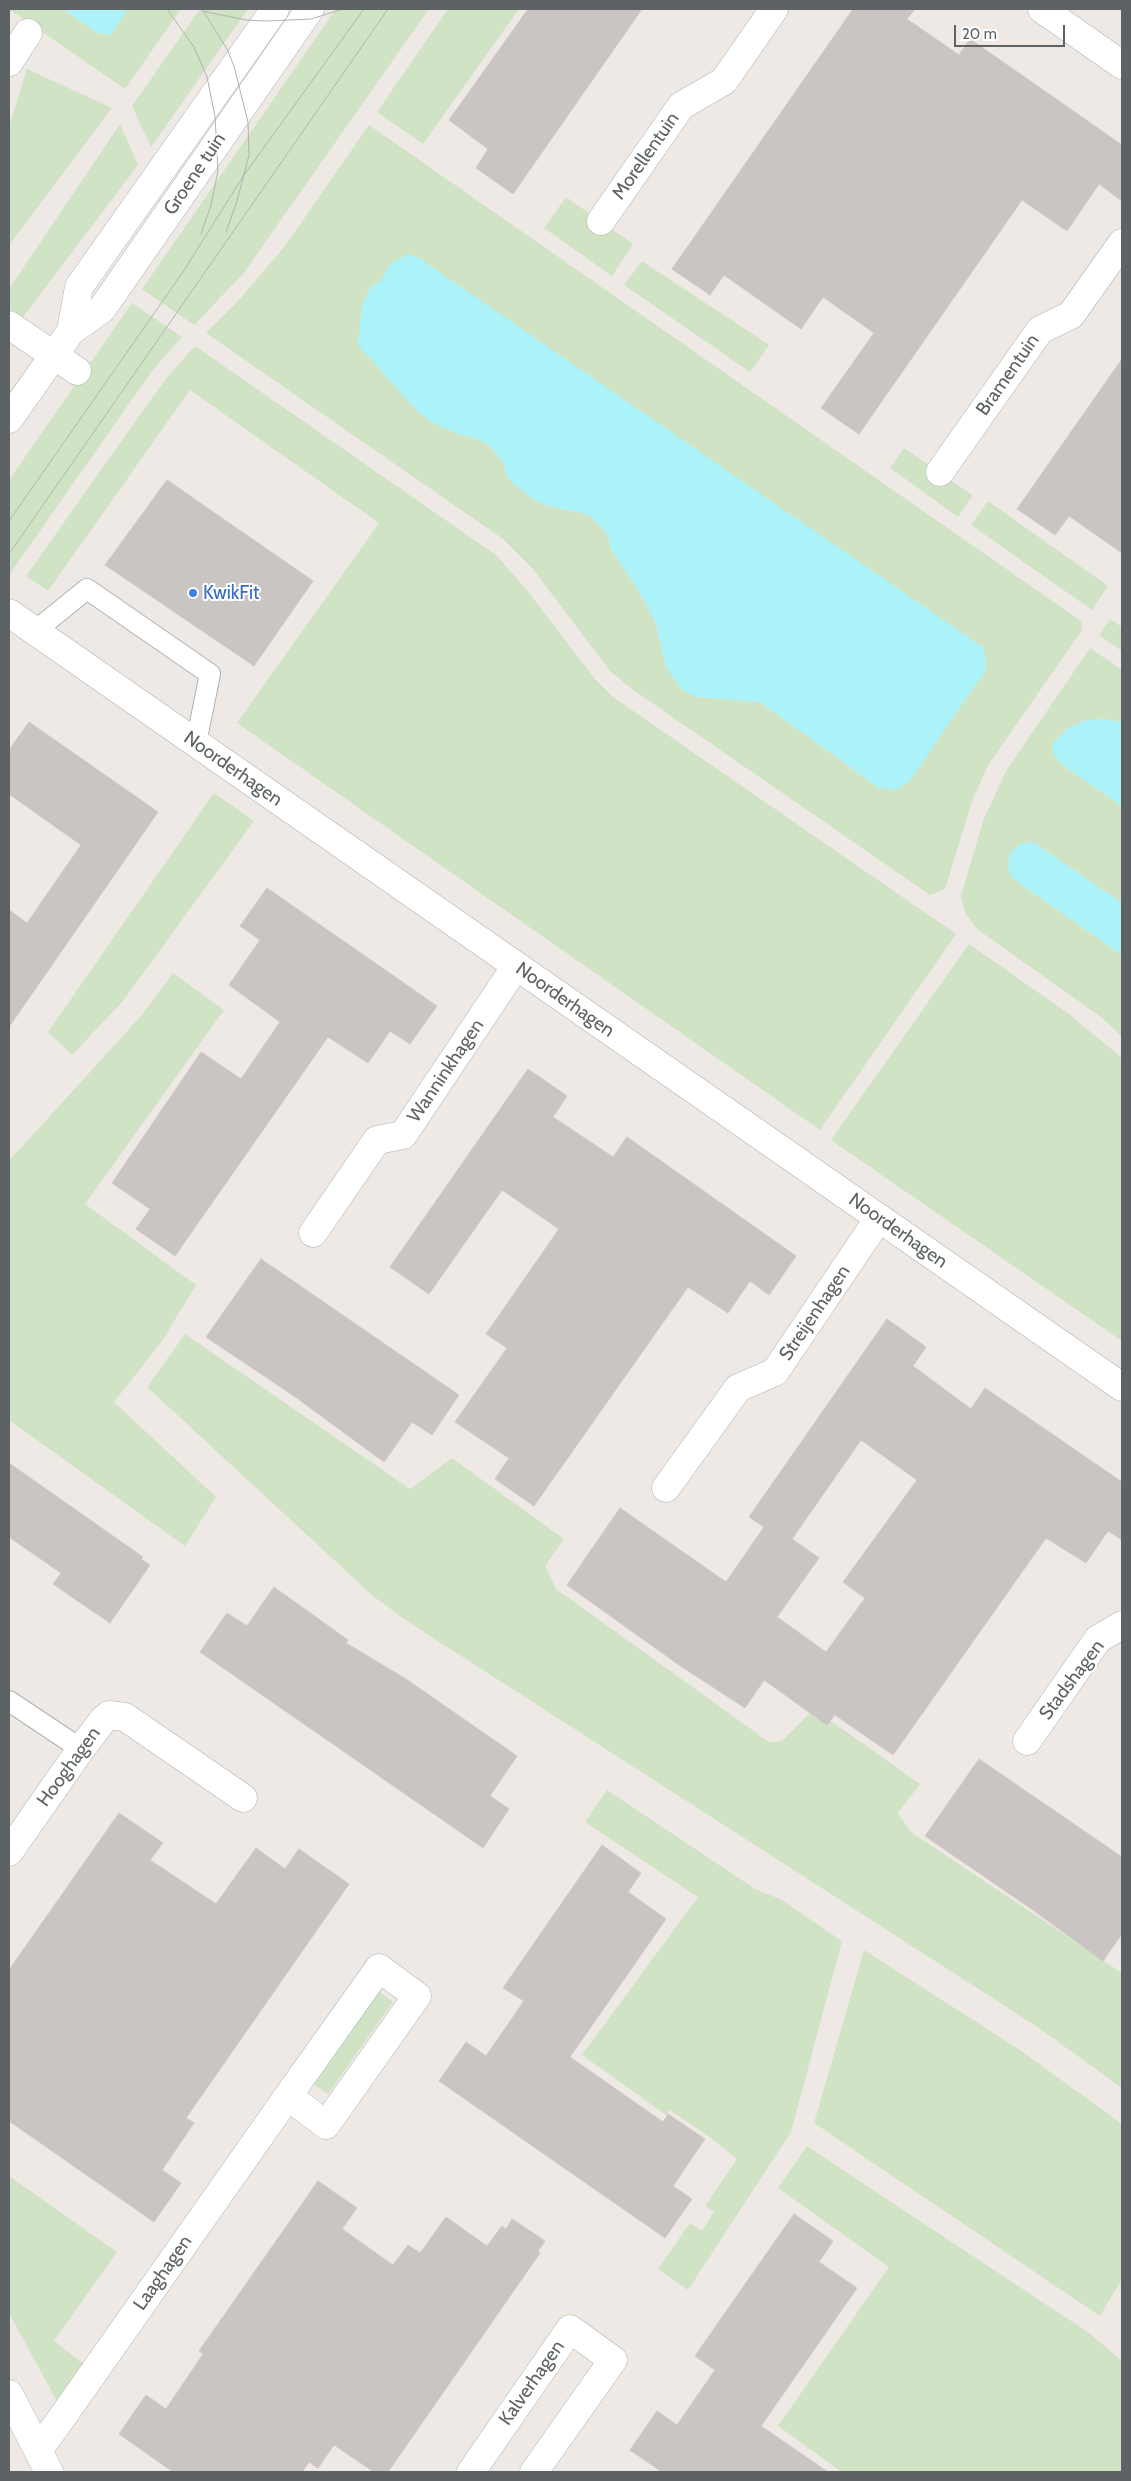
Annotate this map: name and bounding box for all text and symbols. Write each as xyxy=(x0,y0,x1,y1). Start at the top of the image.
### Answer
scale bar xyxy=(956,15,1067,47)
text: 20 m xyxy=(962,25,997,43)
street label: Morellentuin xyxy=(608,108,684,204)
street label: Groene tuin xyxy=(159,129,231,219)
street label: Bramentuin xyxy=(972,330,1044,420)
place label: KwikFit xyxy=(203,582,259,604)
marker: KwikFit xyxy=(187,587,199,599)
street label: Noorderhagen xyxy=(179,727,287,811)
street label: Noorderhagen xyxy=(511,958,619,1042)
street label: Wanninkhagen xyxy=(403,1015,489,1127)
street label: Noorderhagen xyxy=(844,1189,952,1273)
street label: Streijenhagen xyxy=(775,1261,855,1365)
street label: Stadshagen xyxy=(1035,1636,1109,1724)
street label: Hooghagen xyxy=(33,1723,105,1811)
street label: Laaghagen xyxy=(129,2231,197,2315)
street label: Kalverhagen xyxy=(494,2336,570,2430)

